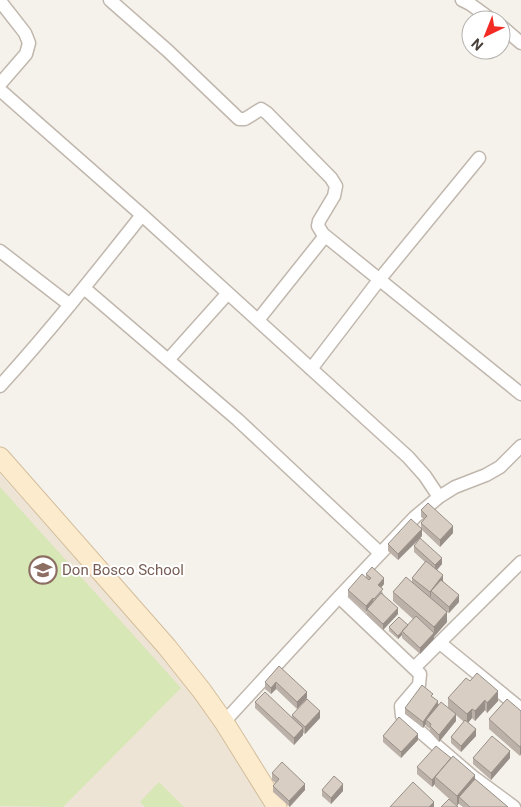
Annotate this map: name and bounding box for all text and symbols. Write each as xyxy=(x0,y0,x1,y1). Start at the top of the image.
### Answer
north arrow xyxy=(461,10,511,60)
text: N xyxy=(468,35,486,54)
school or university icon: Don Bosco School xyxy=(28,555,58,585)
place label: Don Bosco School xyxy=(62,561,184,579)

